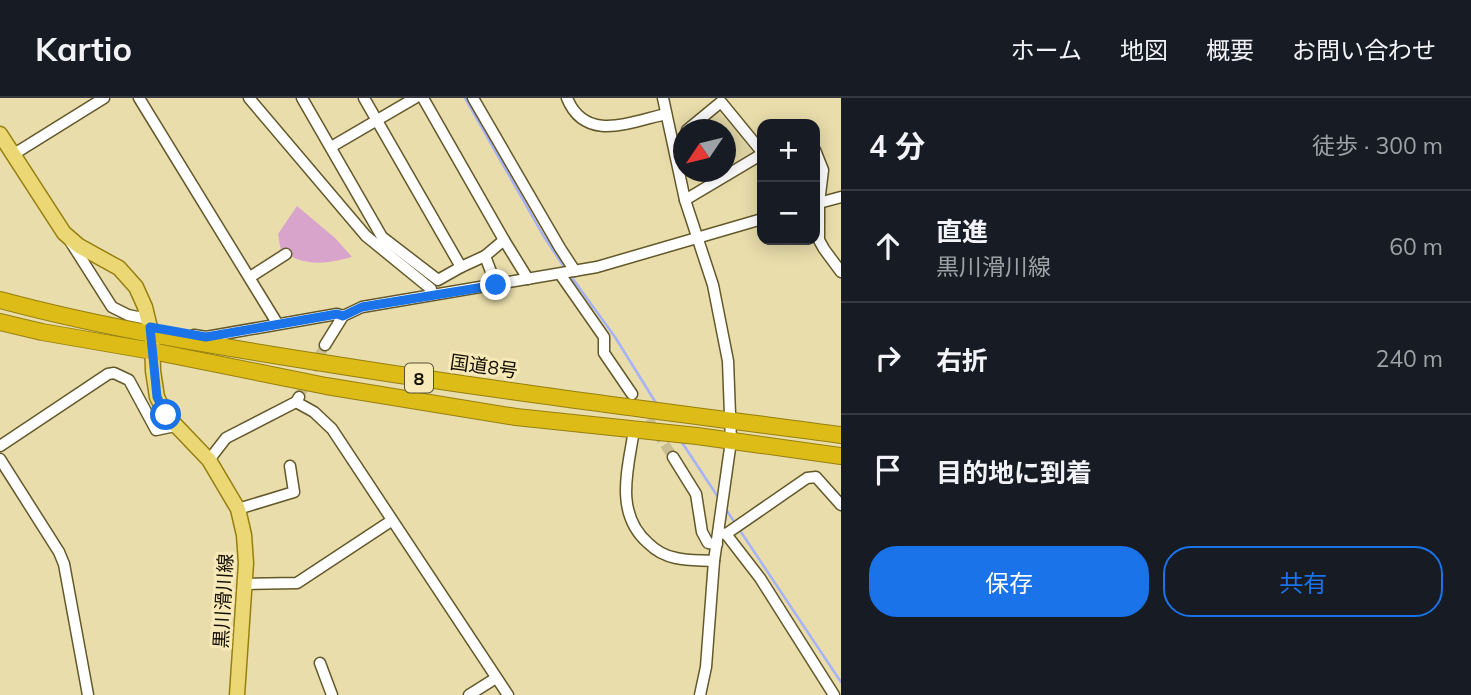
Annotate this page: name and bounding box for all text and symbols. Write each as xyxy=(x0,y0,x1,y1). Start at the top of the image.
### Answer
text: Kartio xyxy=(35,28,132,69)
text: ホーム xyxy=(1011,35,1082,65)
text: 地図 xyxy=(1120,35,1168,65)
text: 概要 xyxy=(1206,35,1254,65)
text: お問い合わせ xyxy=(1292,35,1436,65)
north arrow xyxy=(673,119,736,182)
map controls xyxy=(757,119,820,245)
button: + xyxy=(757,119,820,182)
text: 4 分 xyxy=(869,127,925,165)
text: 徒歩 · 300 m xyxy=(1312,131,1443,160)
button: − xyxy=(757,182,820,245)
text: 直進 xyxy=(936,215,988,248)
icon: ahead xyxy=(869,227,907,265)
text: 60 m xyxy=(1389,232,1443,261)
text: 黒川滑川線 xyxy=(936,252,1051,281)
route end xyxy=(480,269,511,300)
icon: right xyxy=(869,339,907,377)
text: 右折 xyxy=(936,344,988,377)
text: 240 m xyxy=(1375,344,1443,373)
street label: 国道8号 xyxy=(448,349,520,383)
road number: 8 xyxy=(405,364,433,392)
route start xyxy=(150,399,181,430)
icon: arrive xyxy=(869,451,907,489)
text: 目的地に到着 xyxy=(936,456,1092,489)
button: 保存 xyxy=(869,546,1149,617)
button: 共有 xyxy=(1163,546,1443,617)
street label: 黒川滑川線 xyxy=(209,553,237,649)

